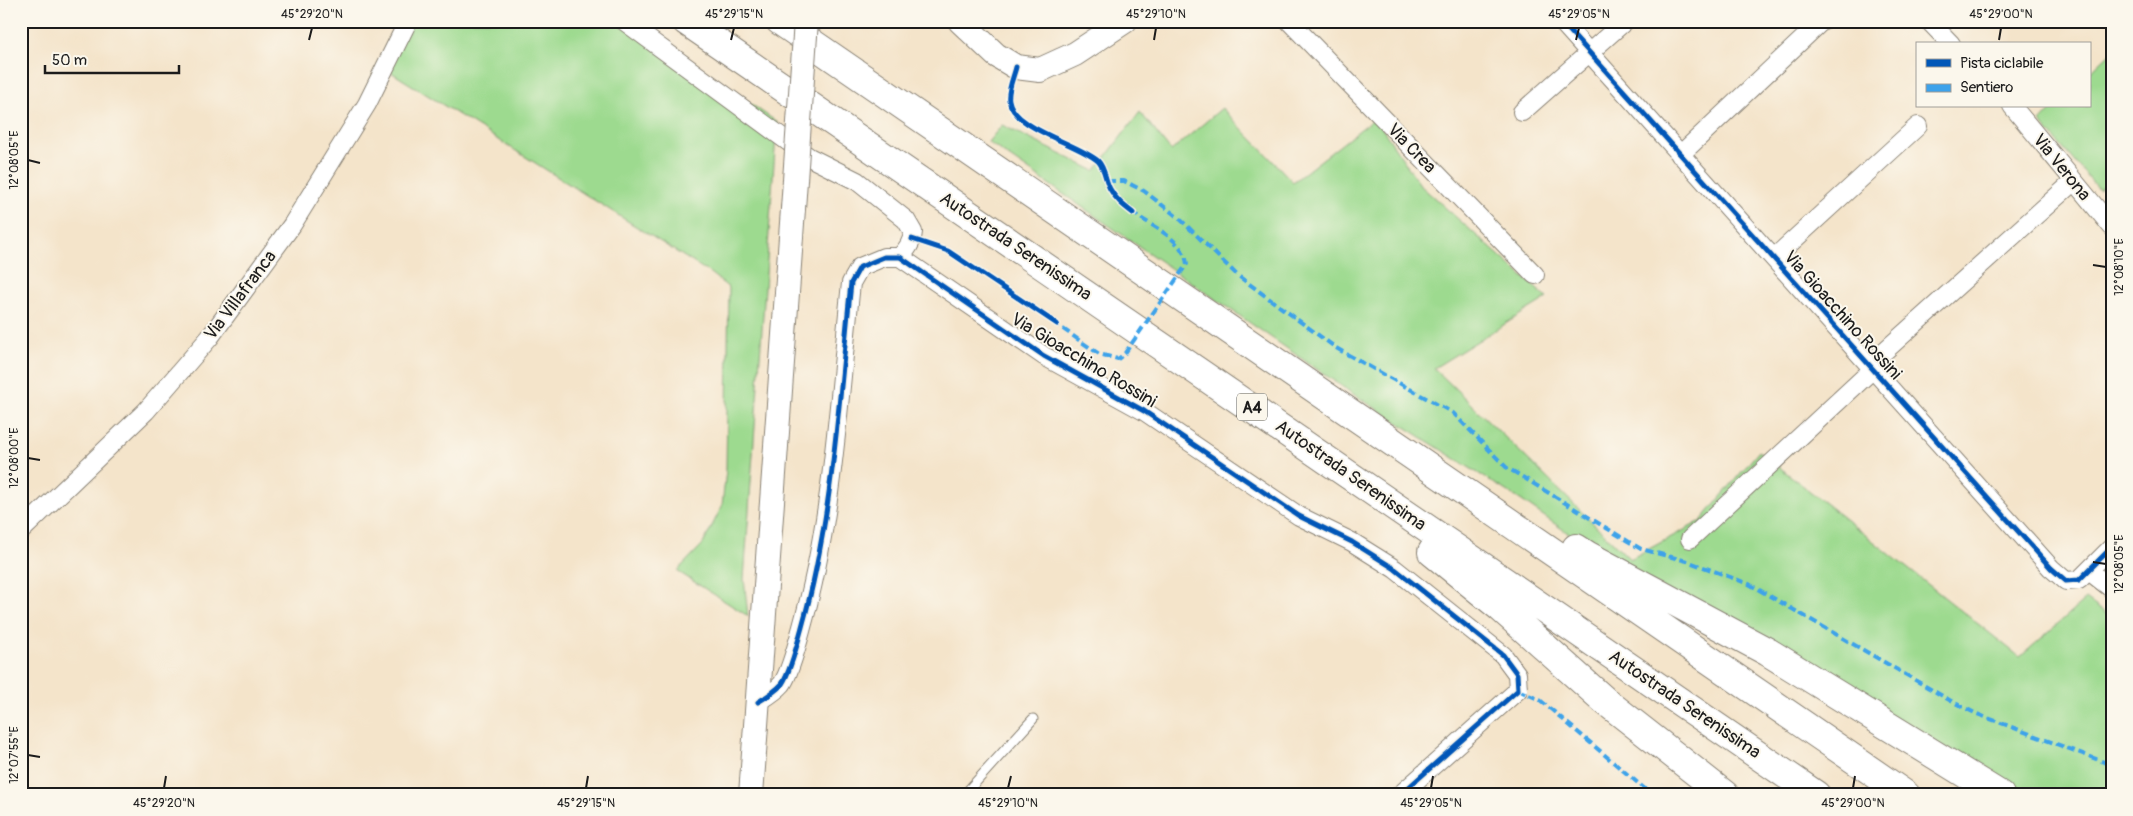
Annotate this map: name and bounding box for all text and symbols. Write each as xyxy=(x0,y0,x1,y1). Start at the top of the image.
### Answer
text: 45°29'20"N xyxy=(281,7,343,22)
text: 45°29'15"N xyxy=(705,7,763,22)
text: 45°29'10"N xyxy=(1126,7,1186,22)
text: 45°29'05"N xyxy=(1548,7,1610,22)
text: 45°29'00"N xyxy=(1969,7,2033,22)
scale bar xyxy=(45,42,179,74)
legend xyxy=(1916,42,2090,108)
text: 50 m xyxy=(52,51,87,70)
text: Pista ciclabile xyxy=(1960,54,2044,73)
text: Sentiero xyxy=(1960,78,2013,97)
street label: Via Crea xyxy=(1382,119,1441,178)
street label: Via Verona xyxy=(2027,129,2096,206)
text: 12°08'05"E xyxy=(7,130,22,190)
street label: Autostrada Serenissima xyxy=(935,187,1096,306)
text: 12°08'10"E xyxy=(2112,238,2127,296)
street label: Via Villafranca xyxy=(199,246,282,345)
street label: Via Gioacchino Rossini xyxy=(1779,246,1907,385)
street label: Via Gioacchino Rossini xyxy=(1007,308,1161,413)
road number: A4 xyxy=(1237,394,1267,421)
street label: Autostrada Serenissima xyxy=(1271,415,1430,536)
text: 12°08'00"E xyxy=(7,428,22,488)
text: 12°08'05"E xyxy=(2112,534,2127,594)
street label: Autostrada Serenissima xyxy=(1604,645,1765,764)
text: 12°07'55"E xyxy=(7,726,22,784)
text: 45°29'20"N xyxy=(133,796,195,811)
text: 45°29'15"N xyxy=(557,796,615,811)
text: 45°29'10"N xyxy=(978,796,1038,811)
text: 45°29'05"N xyxy=(1400,796,1462,811)
text: 45°29'00"N xyxy=(1821,796,1885,811)

